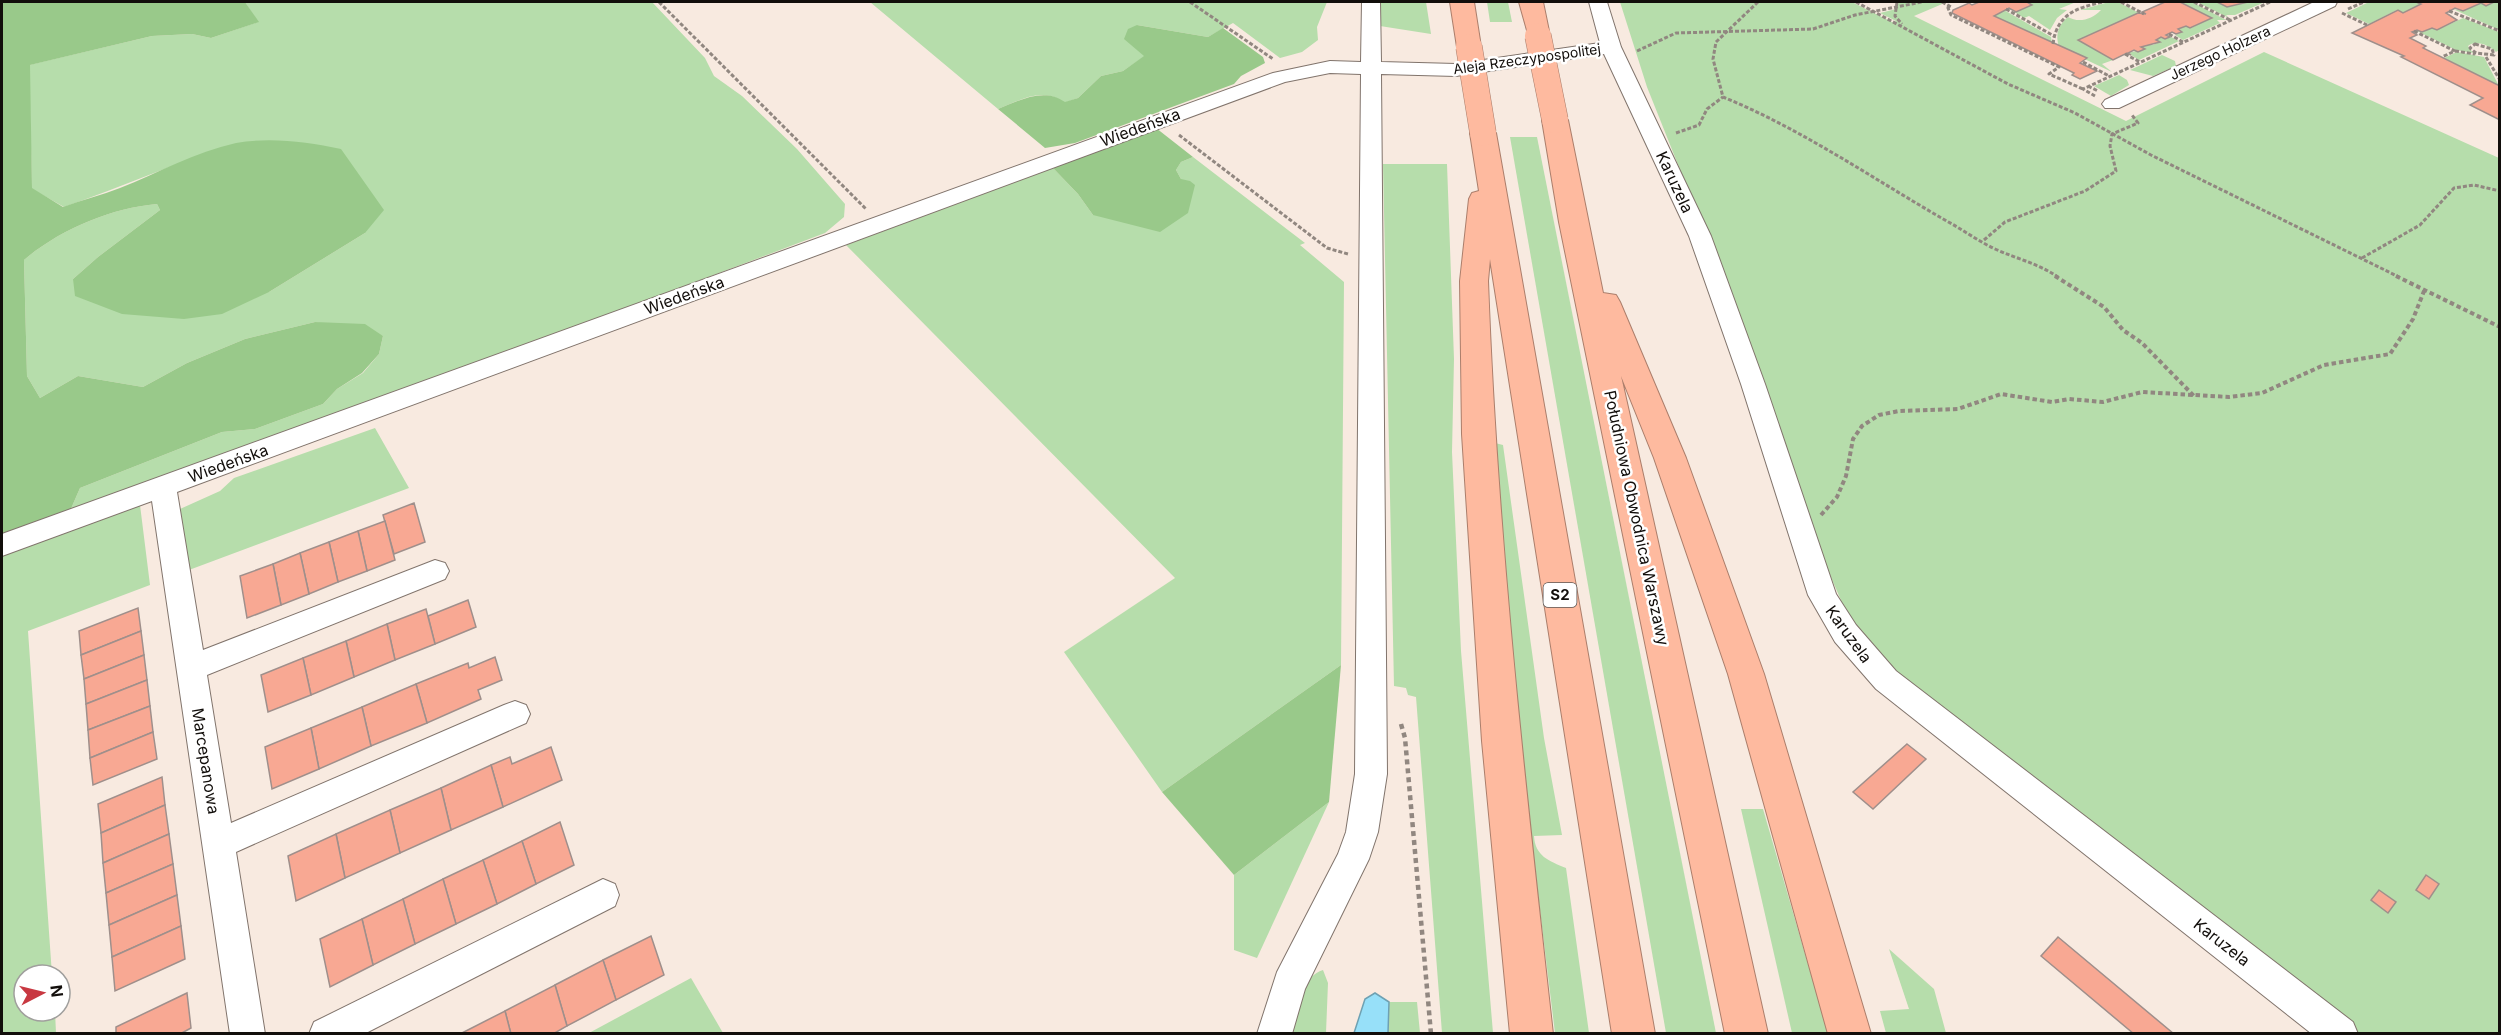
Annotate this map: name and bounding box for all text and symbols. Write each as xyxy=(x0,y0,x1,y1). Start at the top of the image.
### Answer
street label: Jerzego Holzera xyxy=(2167,22,2273,83)
street label: Aleja Rzeczypospolitej xyxy=(1452,40,1602,77)
street label: Wiedeńska xyxy=(1097,103,1183,151)
street label: Karuzela xyxy=(1652,148,1698,216)
street label: Wiedeńska xyxy=(641,271,727,319)
street label: Południowa Obwodnica Warszawy xyxy=(1600,389,1674,647)
street label: Wiedeńska xyxy=(185,439,271,487)
road number: S2 xyxy=(1544,583,1576,607)
street label: Karuzela xyxy=(1822,601,1876,667)
street label: Marcepanowa xyxy=(188,706,224,816)
street label: Karuzela xyxy=(2190,914,2254,970)
north arrow xyxy=(12,963,72,1023)
text: N xyxy=(46,984,68,998)

